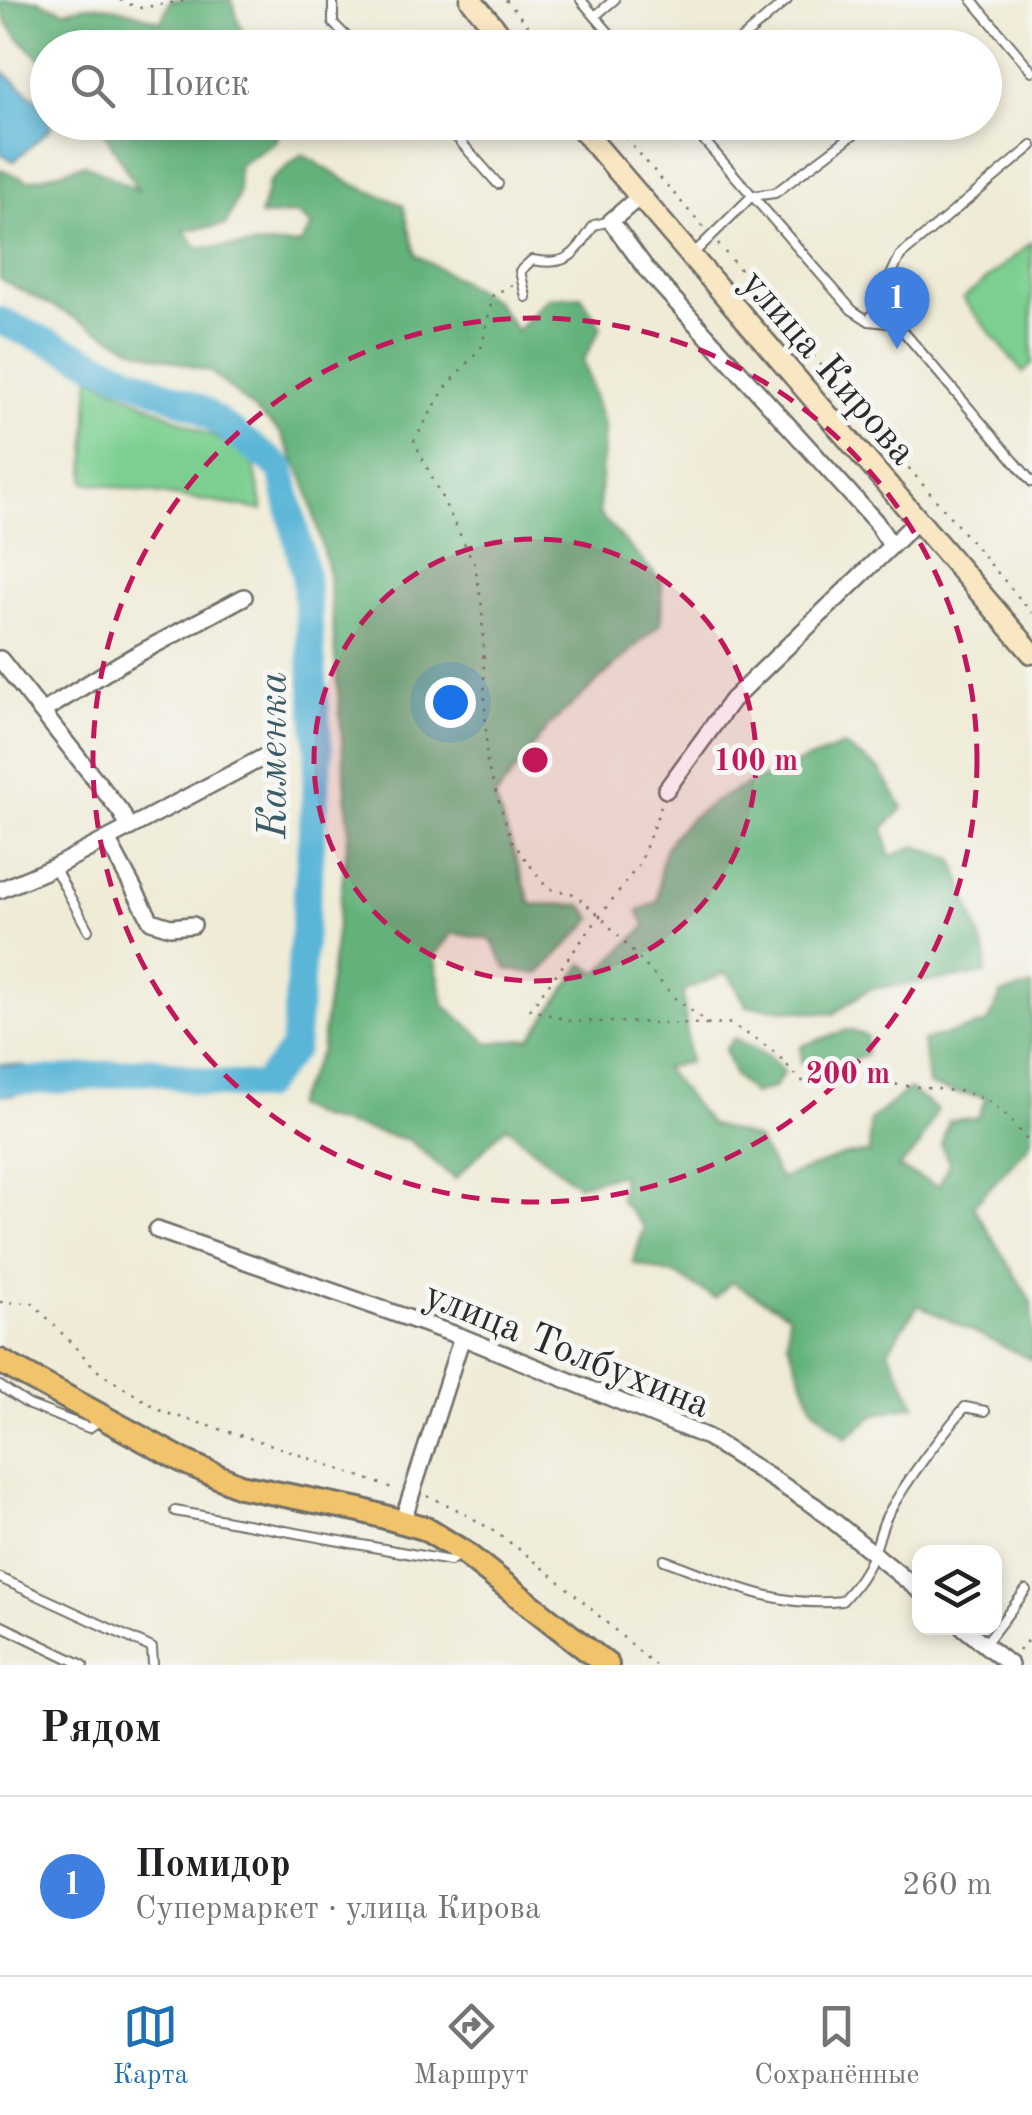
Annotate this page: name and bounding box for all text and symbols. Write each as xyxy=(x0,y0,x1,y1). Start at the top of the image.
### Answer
search box xyxy=(30,30,1002,140)
icon: search xyxy=(65,58,120,113)
text: Поиск xyxy=(145,66,250,104)
street label: улица Кирова xyxy=(732,264,922,474)
pin: 1 xyxy=(864,266,930,349)
water label: Каменка xyxy=(254,672,296,839)
your location xyxy=(425,677,476,728)
centre of rings xyxy=(517,742,553,778)
text: 100 m xyxy=(714,747,798,777)
text: 200 m xyxy=(806,1060,890,1090)
street label: улица Толбухина xyxy=(418,1276,715,1427)
map controls xyxy=(912,1545,1002,1635)
button: layers xyxy=(912,1545,1002,1635)
text: Рядом xyxy=(40,1709,162,1751)
text: Помидор xyxy=(135,1847,291,1885)
text: 1 xyxy=(63,1870,82,1902)
text: 260 m xyxy=(902,1870,992,1902)
text: Супермаркет · улица Кирова xyxy=(135,1894,541,1926)
tab: Карта xyxy=(113,1999,188,2094)
tab: Маршрут xyxy=(414,1999,529,2094)
tab: Сохранённые xyxy=(754,1999,919,2094)

